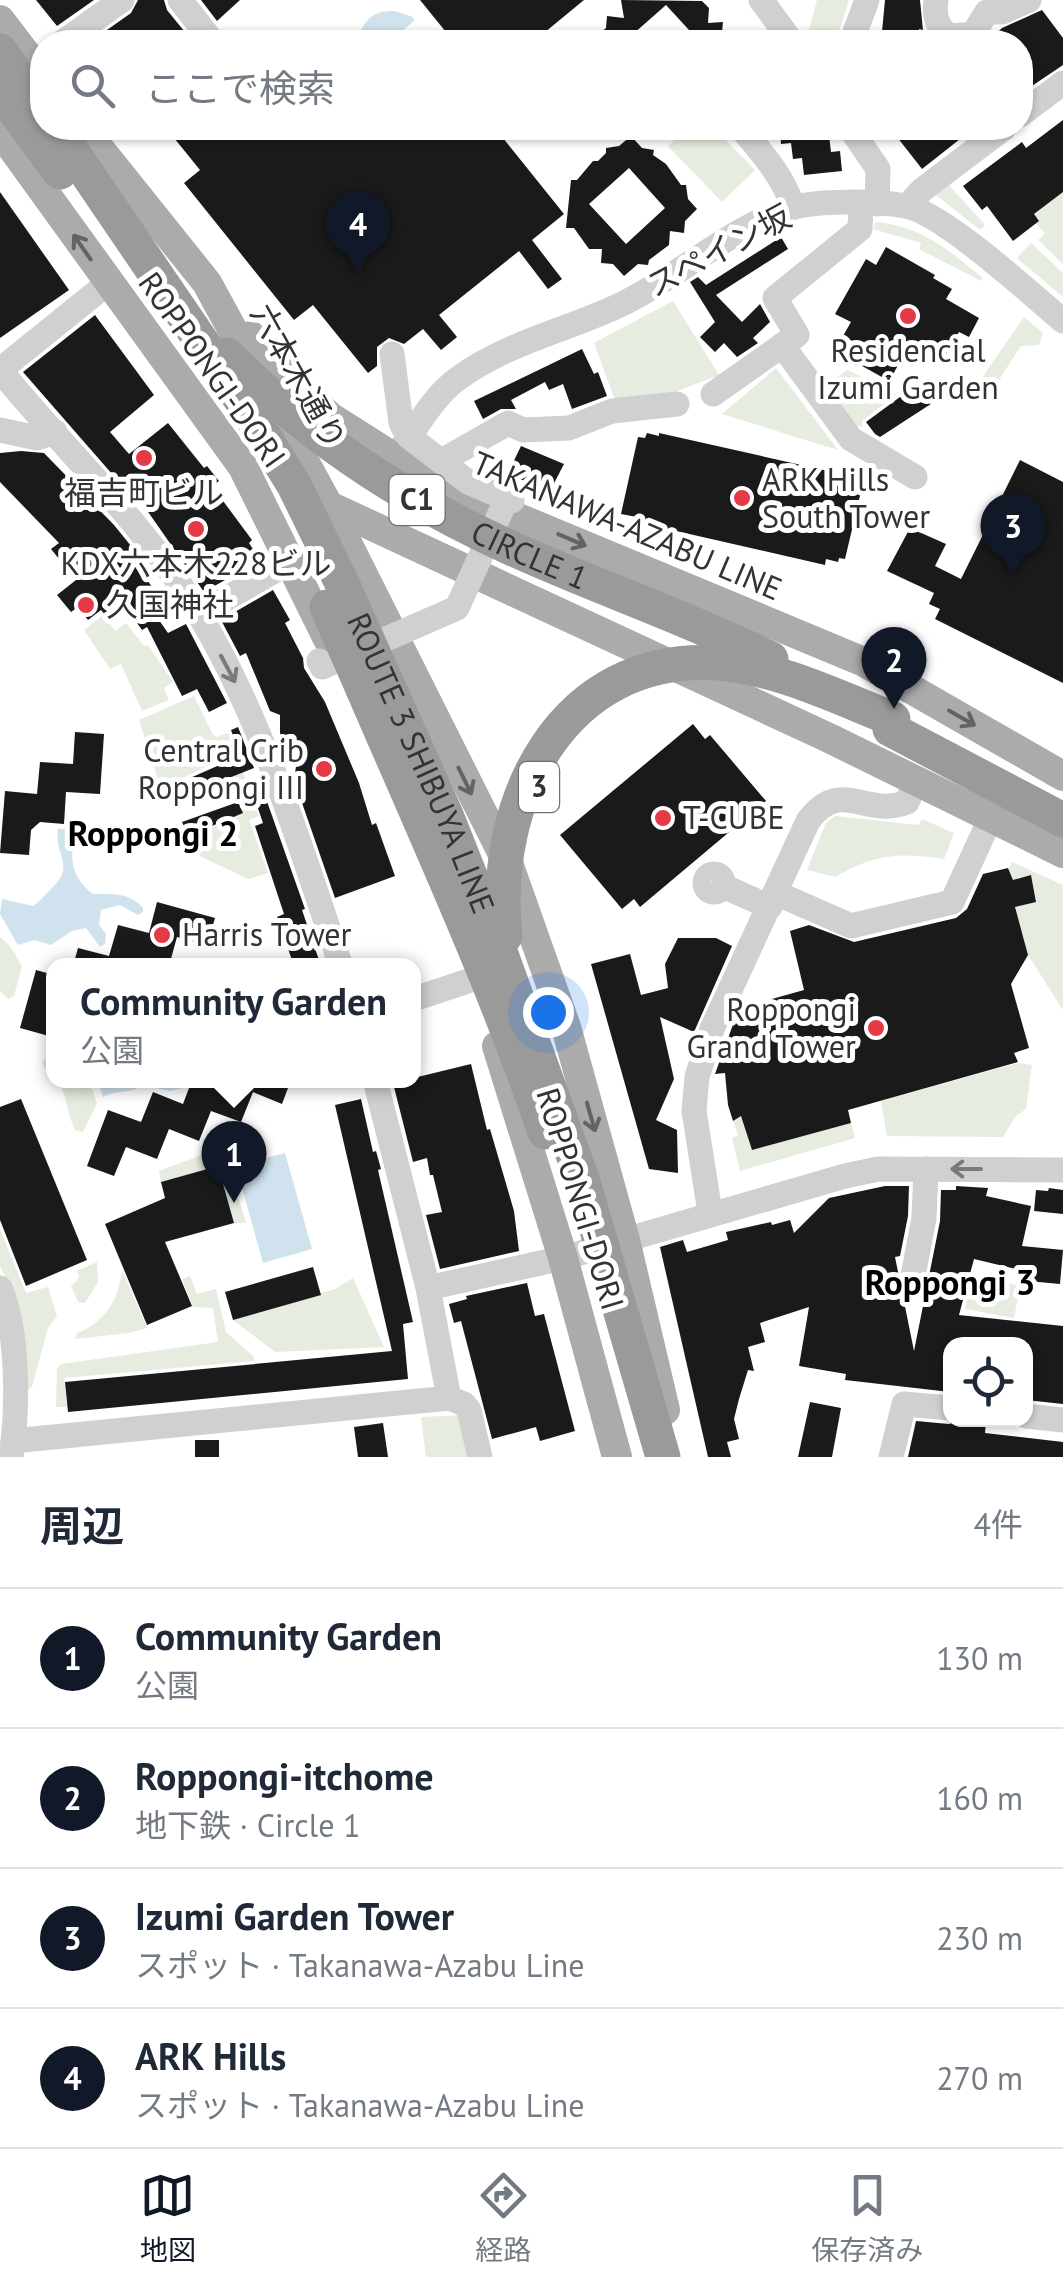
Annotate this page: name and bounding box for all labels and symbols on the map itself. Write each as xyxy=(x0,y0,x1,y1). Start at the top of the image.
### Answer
pin: 4 xyxy=(326,190,390,273)
street label: スペイン坂 xyxy=(639,195,798,306)
one-way arrow xyxy=(72,234,93,261)
street label: ROPPONGI-DORI xyxy=(130,263,296,476)
street label: 六本木通り xyxy=(242,296,356,457)
marker: Residencial Izumi Garden xyxy=(897,305,919,327)
place label: Residencial Izumi Garden xyxy=(817,329,999,408)
street label: TAKANAWA-AZABU LINE xyxy=(466,441,788,609)
marker: 福吉町ビル xyxy=(133,447,155,469)
place label: ARK Hills South Tower xyxy=(762,458,930,537)
place label: 福吉町ビル xyxy=(64,471,224,513)
road number: C1 xyxy=(390,475,444,525)
marker: ARK Hills South Tower xyxy=(731,487,753,509)
pin: 3 xyxy=(980,492,1046,575)
street label: CIRCLE 1 xyxy=(464,510,594,599)
marker: KDX六本木228ビル xyxy=(185,518,207,540)
one-way arrow xyxy=(556,532,587,550)
place label: KDX六本木228ビル xyxy=(61,542,331,584)
place label: 久国神社 xyxy=(106,583,234,625)
marker: 久国神社 xyxy=(75,594,97,616)
street label: ROUTE 3 SHIBUYA LINE xyxy=(338,606,505,919)
pin: 2 xyxy=(862,626,926,709)
one-way arrow xyxy=(219,654,238,684)
one-way arrow xyxy=(947,709,976,729)
place label: Central Crib Roppongi III xyxy=(138,729,304,808)
marker: Central Crib Roppongi III xyxy=(313,758,335,780)
road number: 3 xyxy=(519,762,559,812)
one-way arrow xyxy=(456,765,475,795)
place label: T-CUBE xyxy=(683,796,785,838)
marker: T-CUBE xyxy=(652,807,674,829)
district label: Roppongi 2 xyxy=(68,810,238,856)
place label: Harris Tower xyxy=(182,913,352,955)
marker: Harris Tower xyxy=(151,924,173,946)
your location xyxy=(523,987,574,1038)
place label: Roppongi Grand Tower xyxy=(687,988,856,1067)
marker: Roppongi Grand Tower xyxy=(865,1017,887,1039)
street label: ROPPONGI-DORI xyxy=(527,1083,635,1315)
one-way arrow xyxy=(583,1100,601,1132)
pin: 1 xyxy=(202,1120,266,1203)
one-way arrow xyxy=(950,1160,982,1179)
district label: Roppongi 3 xyxy=(865,1259,1035,1305)

